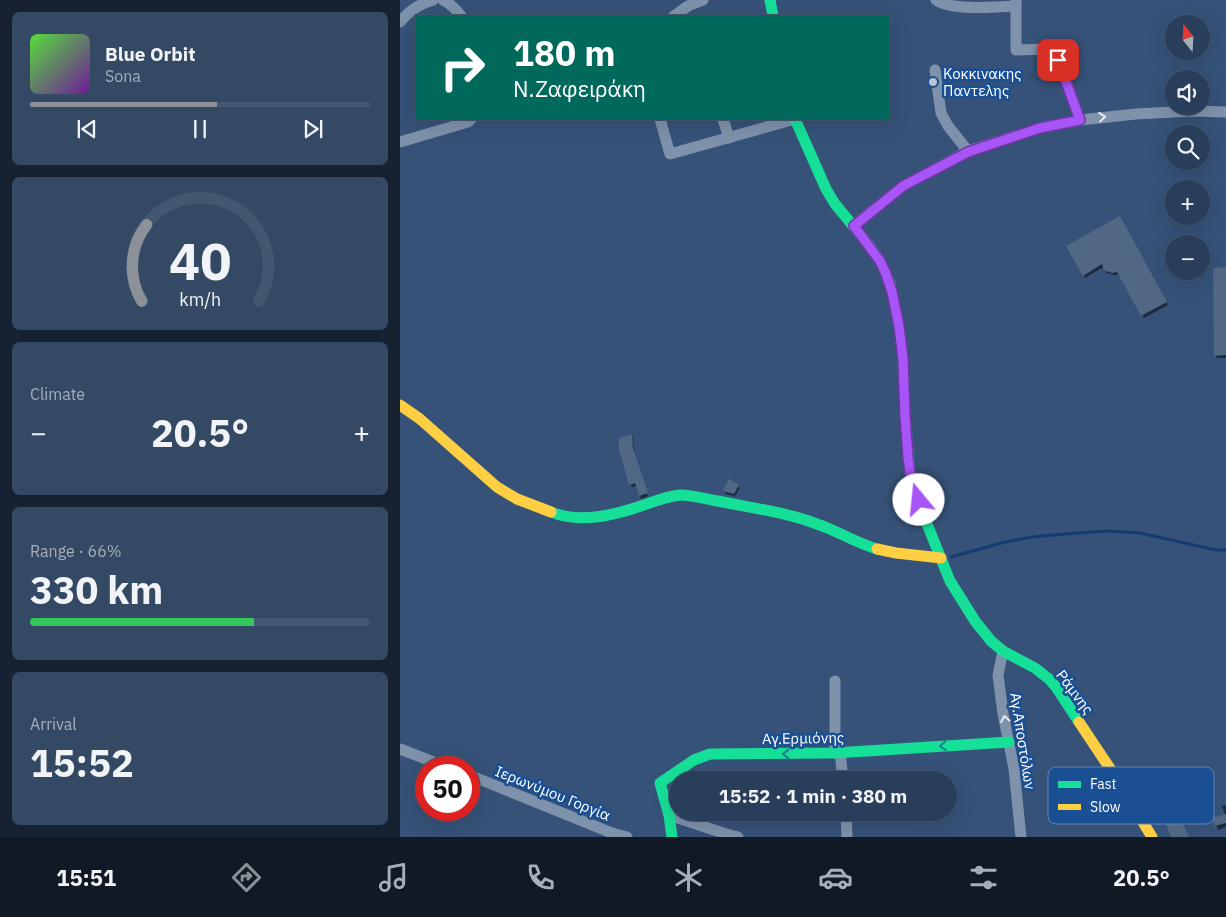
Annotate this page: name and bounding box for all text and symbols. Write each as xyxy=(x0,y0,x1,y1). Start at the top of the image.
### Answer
north arrow xyxy=(1165,15,1210,60)
map controls xyxy=(1165,15,1210,280)
text: 180 m xyxy=(513,30,616,76)
icon: right xyxy=(430,35,495,100)
pin xyxy=(1037,39,1079,81)
text: Blue Orbit xyxy=(105,42,195,66)
icon: arrive xyxy=(1044,46,1072,74)
place label: Κοκκινακης Παντελης xyxy=(943,64,1022,100)
text: Sona xyxy=(105,66,141,86)
button: sound xyxy=(1165,70,1210,115)
text: Ν.Ζαφειράκη xyxy=(513,74,646,103)
marker: Κοκκινακης Παντελης xyxy=(927,76,939,88)
one-way arrow xyxy=(1099,112,1107,123)
icon: previous xyxy=(73,115,101,143)
icon: pause xyxy=(186,115,214,143)
icon: next xyxy=(299,115,327,143)
button: search xyxy=(1165,125,1210,170)
button: + xyxy=(1165,180,1210,225)
text: 40 xyxy=(169,227,231,294)
button: − xyxy=(1165,235,1210,280)
text: km/h xyxy=(179,288,221,311)
text: Climate xyxy=(30,384,85,404)
text: 20.5° xyxy=(151,408,249,457)
text: − xyxy=(30,414,47,451)
text: + xyxy=(353,414,370,451)
position arrow xyxy=(892,473,944,525)
text: Range · 66% xyxy=(30,541,122,561)
text: 330 km xyxy=(30,565,163,614)
street label: Ράμνης xyxy=(1052,666,1098,718)
street label: Αγ.Αποστόλων xyxy=(1006,691,1040,791)
text: Arrival xyxy=(30,714,77,734)
one-way arrow xyxy=(1000,715,1010,724)
street label: Αγ.Ερμιόνης xyxy=(762,728,844,748)
text: 15:52 xyxy=(30,738,134,787)
one-way arrow xyxy=(938,741,946,752)
one-way arrow xyxy=(782,749,790,759)
speed limit sign: 50 xyxy=(415,756,480,821)
street label: Ιερωνύμου Γοργία xyxy=(493,761,614,825)
legend xyxy=(1048,767,1214,824)
text: Fast xyxy=(1090,775,1116,793)
text: 15:52 · 1 min · 380 m xyxy=(719,784,907,808)
text: Slow xyxy=(1090,798,1121,816)
icon: directions xyxy=(229,860,264,895)
icon: music xyxy=(376,860,411,895)
icon: phone xyxy=(523,860,558,895)
icon: climate xyxy=(671,860,706,895)
icon: car xyxy=(818,860,853,895)
icon: filters xyxy=(966,860,1001,895)
text: 15:51 xyxy=(56,863,116,892)
text: 20.5° xyxy=(1113,863,1170,892)

